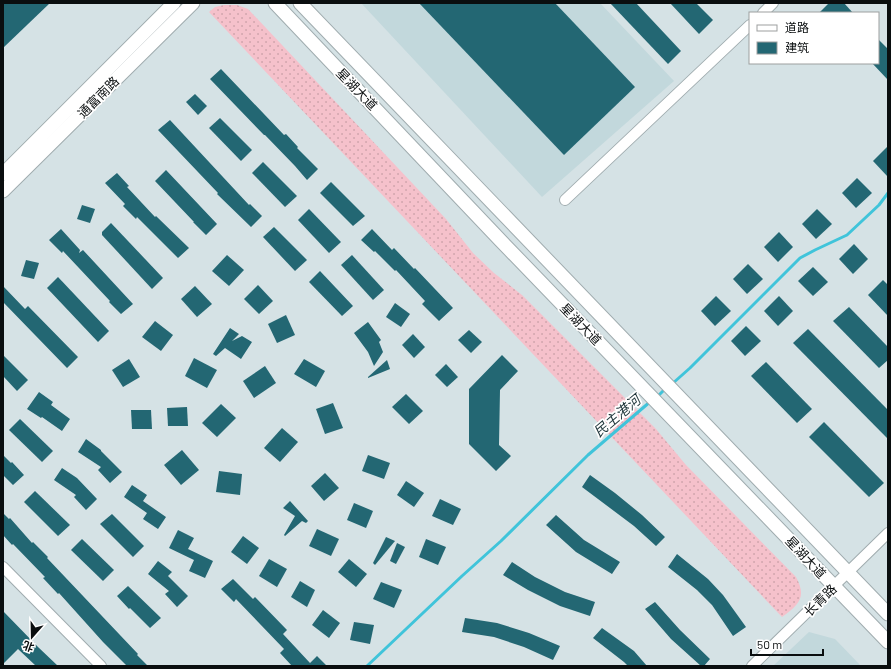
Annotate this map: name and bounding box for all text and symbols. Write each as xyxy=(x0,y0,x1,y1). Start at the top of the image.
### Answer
legend xyxy=(749,12,879,64)
text: 道路 xyxy=(785,20,809,34)
text: 建筑 xyxy=(785,40,809,54)
street label: 星湖大道 xyxy=(333,65,381,113)
street label: 通富南路 xyxy=(74,73,122,121)
street label: 星湖大道 xyxy=(557,300,605,348)
water label: 民主港河 xyxy=(590,389,646,440)
street label: 星湖大道 xyxy=(782,533,830,581)
street label: 长青路 xyxy=(800,581,840,619)
north arrow xyxy=(12,617,52,657)
scale bar xyxy=(751,631,823,657)
text: 50 m xyxy=(757,637,782,651)
text: 北 xyxy=(21,639,36,655)

